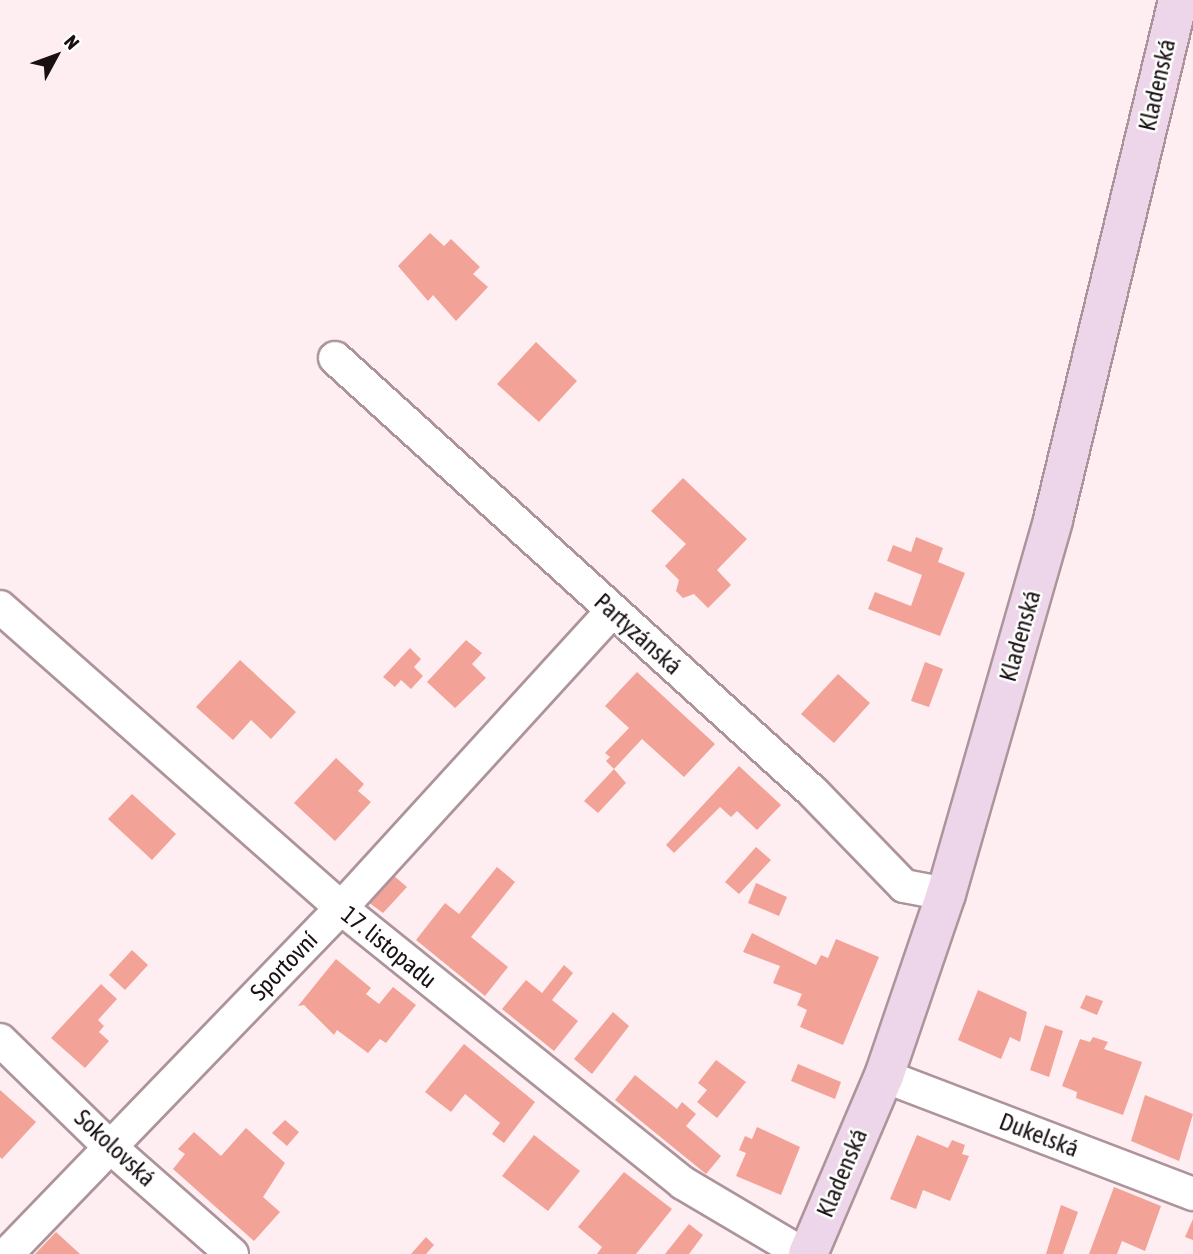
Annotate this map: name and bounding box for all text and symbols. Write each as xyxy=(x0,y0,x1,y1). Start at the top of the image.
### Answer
north arrow xyxy=(21,21,91,91)
text: N xyxy=(60,31,84,54)
street label: Kladenská xyxy=(1132,36,1182,134)
street label: Partyzánská xyxy=(588,587,688,681)
street label: Kladenská xyxy=(993,587,1047,685)
street label: 17. listopadu xyxy=(336,900,442,994)
street label: Sportovní xyxy=(244,926,324,1006)
street label: Sokolovská xyxy=(69,1103,161,1193)
street label: Dukelská xyxy=(995,1107,1083,1163)
street label: Kladenská xyxy=(811,1124,873,1222)

